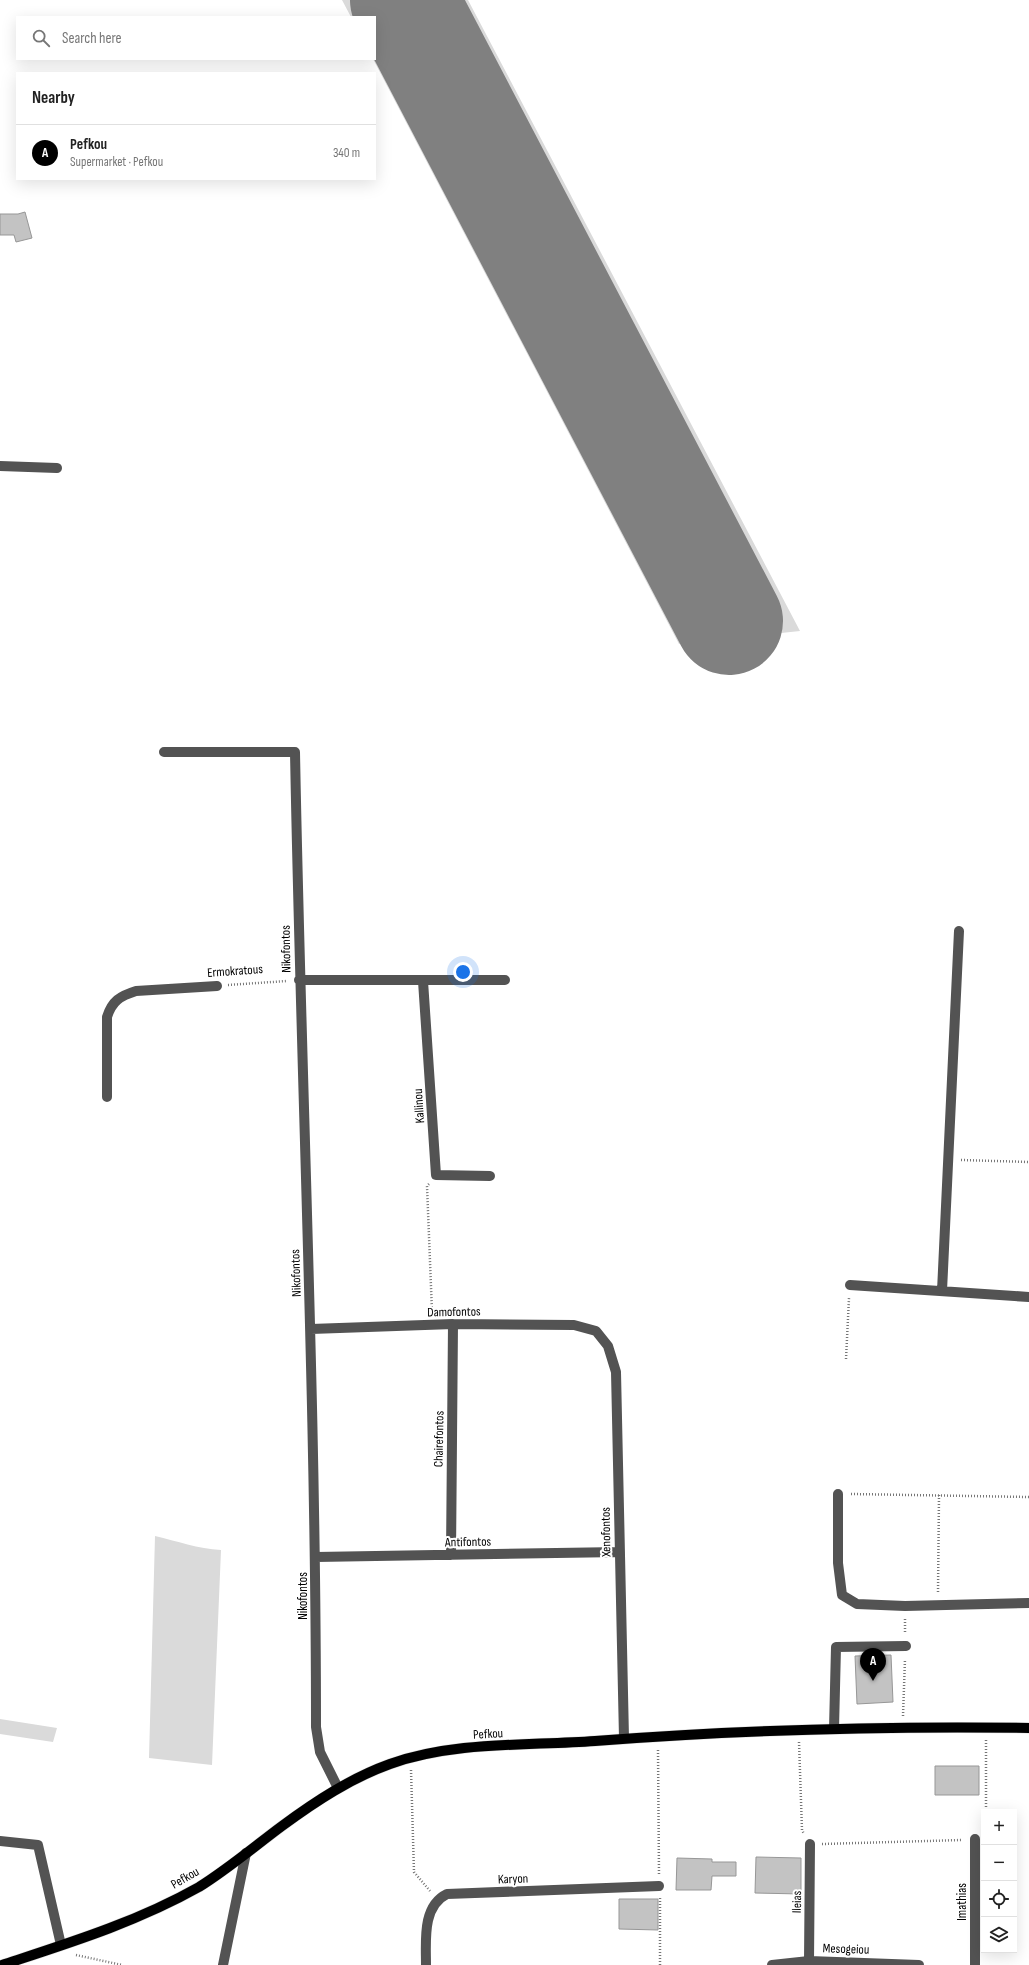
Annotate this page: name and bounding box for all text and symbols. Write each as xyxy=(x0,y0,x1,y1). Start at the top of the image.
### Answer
search box xyxy=(16,16,376,60)
icon: search xyxy=(30,27,52,49)
text: Search here xyxy=(62,29,122,48)
text: Nearby xyxy=(32,88,75,108)
text: Pefkou xyxy=(70,135,107,154)
text: A xyxy=(42,145,48,161)
text: 340 m xyxy=(333,145,360,161)
text: Supermarket · Pefkou xyxy=(70,154,163,170)
street label: Nikofontos xyxy=(278,925,294,973)
street label: Ermokratous xyxy=(207,961,264,981)
your location xyxy=(453,962,473,982)
street label: Kallinou xyxy=(410,1088,428,1124)
street label: Nikofontos xyxy=(287,1249,305,1297)
street label: Damofontos xyxy=(427,1304,481,1320)
street label: Chairefontos xyxy=(431,1410,447,1467)
street label: Xenofontos xyxy=(598,1507,614,1558)
street label: Antifontos xyxy=(444,1534,492,1550)
street label: Nikofontos xyxy=(295,1572,311,1620)
pin: A xyxy=(860,1648,886,1681)
street label: Pefkou xyxy=(473,1725,503,1743)
map controls xyxy=(981,1809,1017,1953)
button: + xyxy=(981,1809,1017,1845)
button: − xyxy=(981,1845,1017,1881)
street label: Pefkou xyxy=(168,1864,202,1892)
street label: Karyon xyxy=(497,1870,529,1888)
button: locate xyxy=(981,1881,1017,1917)
street label: Imathias xyxy=(954,1883,970,1921)
street label: Ileias xyxy=(789,1890,805,1913)
button: layers xyxy=(981,1917,1017,1953)
street label: Mesogeiou xyxy=(822,1940,870,1958)

